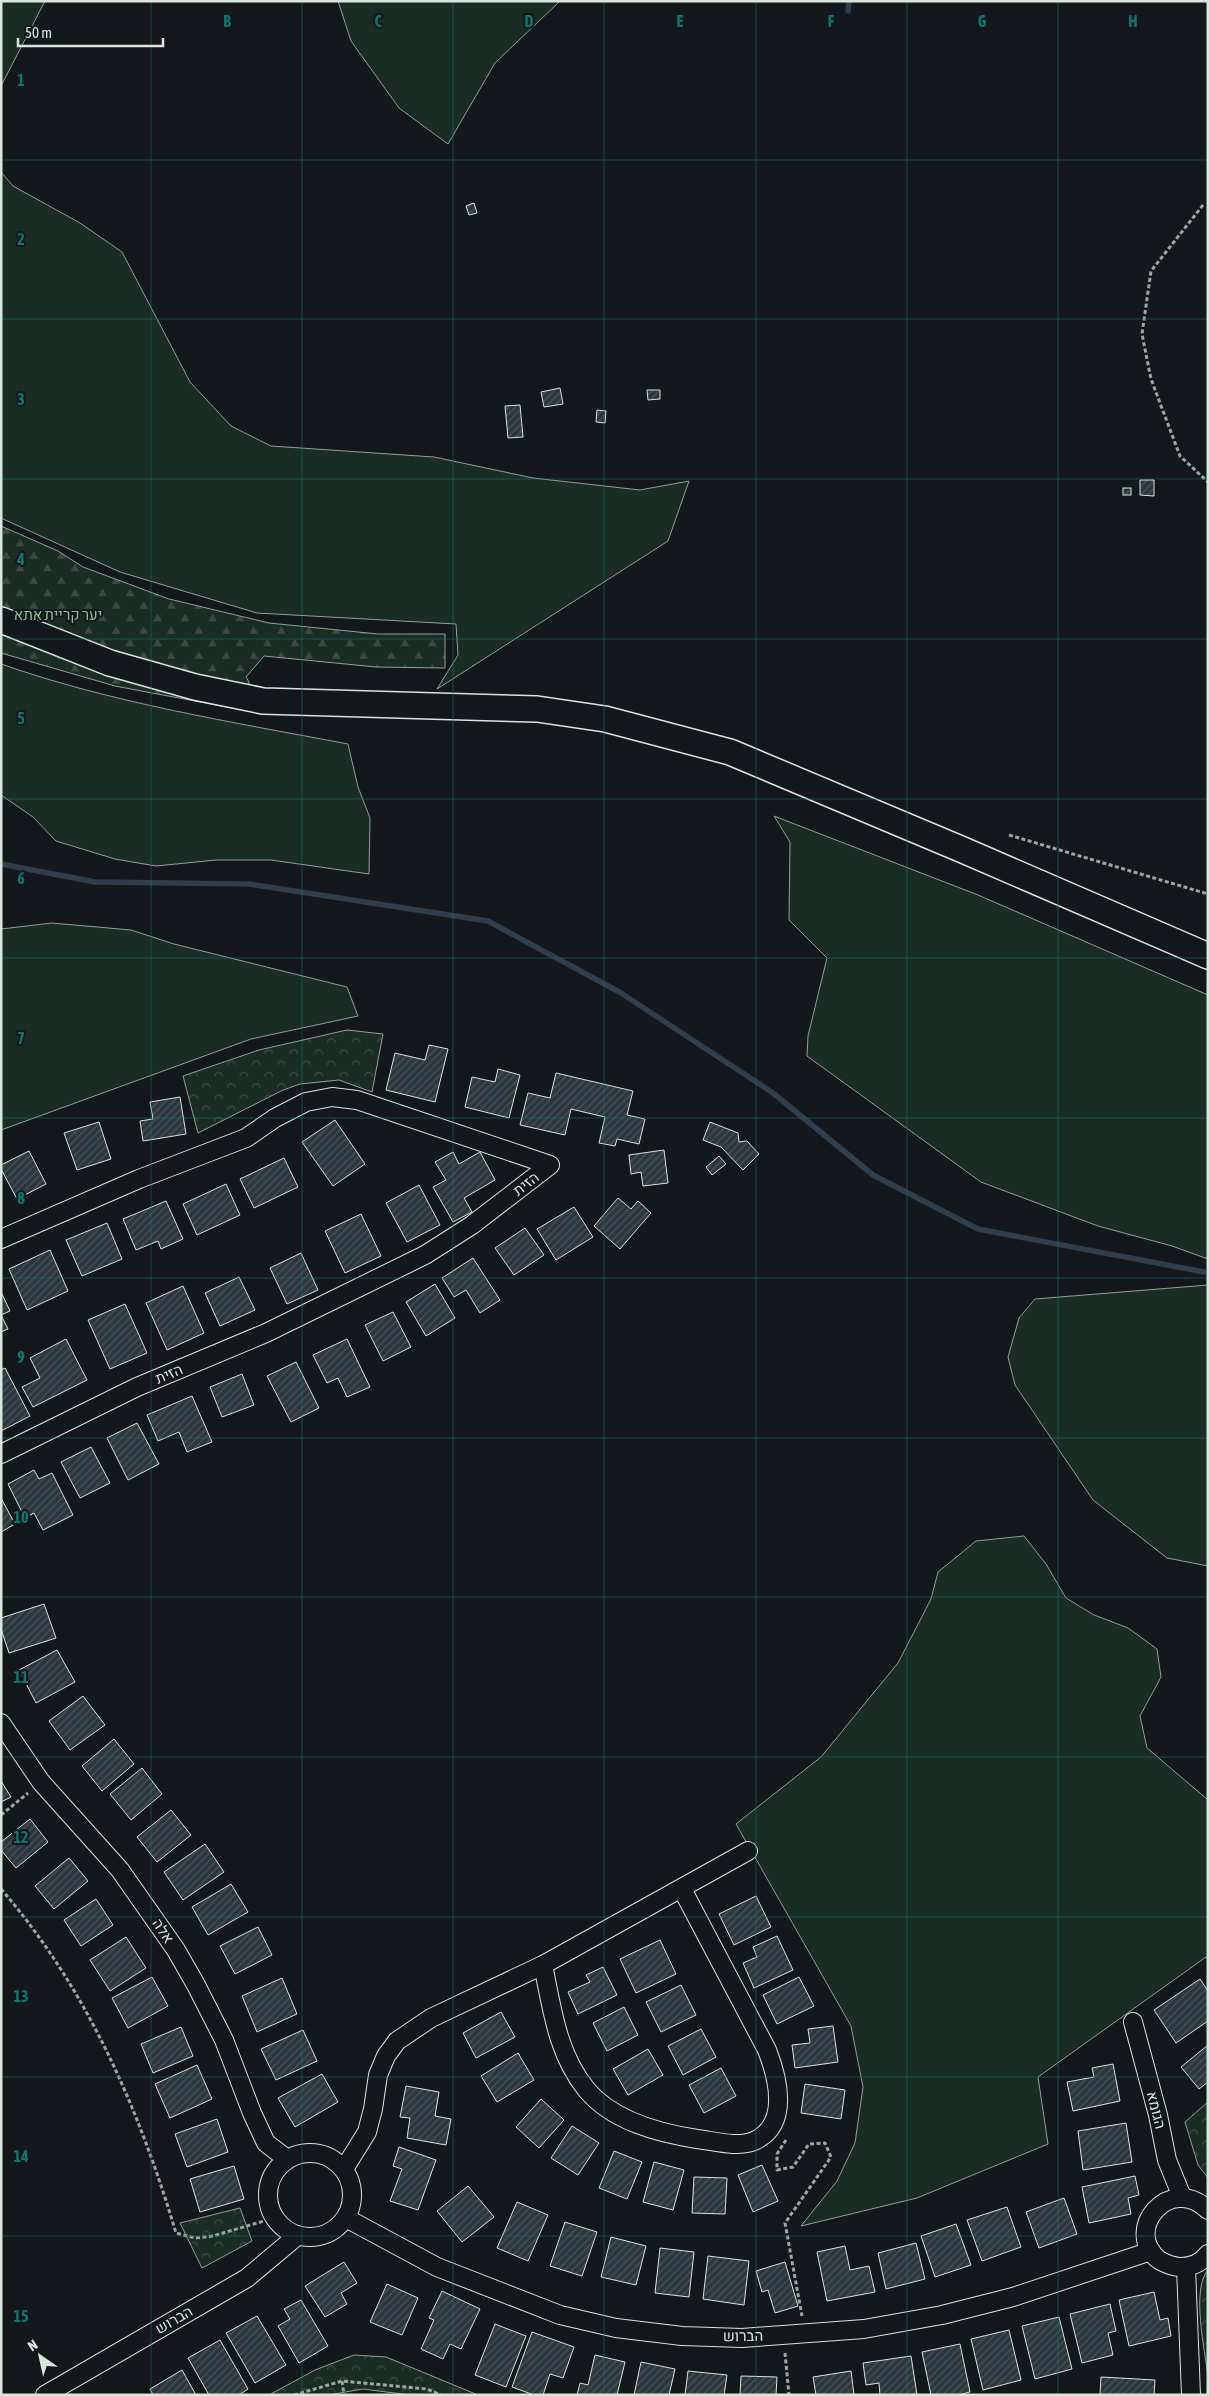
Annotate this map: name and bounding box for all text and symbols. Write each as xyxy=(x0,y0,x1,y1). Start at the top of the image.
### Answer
text: B xyxy=(223,12,231,30)
text: C xyxy=(374,12,382,30)
text: D xyxy=(525,12,534,30)
text: E xyxy=(677,12,684,30)
text: F xyxy=(828,12,835,30)
text: G xyxy=(978,12,987,30)
text: H xyxy=(1128,12,1138,30)
scale bar xyxy=(18,15,162,47)
text: 50 m xyxy=(25,24,52,41)
text: 1 xyxy=(17,71,25,89)
text: 2 xyxy=(17,230,25,248)
text: 3 xyxy=(17,390,25,408)
text: 4 xyxy=(16,550,25,568)
park label: יער קריית אתא xyxy=(14,606,102,623)
text: 5 xyxy=(17,709,25,727)
text: 6 xyxy=(17,869,25,887)
text: 7 xyxy=(17,1029,25,1047)
street label: הזית xyxy=(509,1168,542,1199)
text: 8 xyxy=(17,1189,25,1207)
text: 9 xyxy=(17,1348,25,1366)
street label: הזית xyxy=(153,1360,185,1387)
text: 10 xyxy=(13,1508,29,1526)
text: 11 xyxy=(13,1668,29,1686)
text: 12 xyxy=(13,1828,29,1846)
street label: אלה xyxy=(149,1915,178,1946)
text: 13 xyxy=(13,1987,29,2005)
street label: הגומא xyxy=(1144,2089,1169,2130)
text: 14 xyxy=(13,2147,29,2165)
street label: הברוש xyxy=(152,2302,196,2337)
text: 15 xyxy=(13,2307,29,2325)
street label: הברוש xyxy=(723,2327,763,2344)
north arrow xyxy=(15,2331,65,2381)
text: N xyxy=(25,2336,41,2354)

